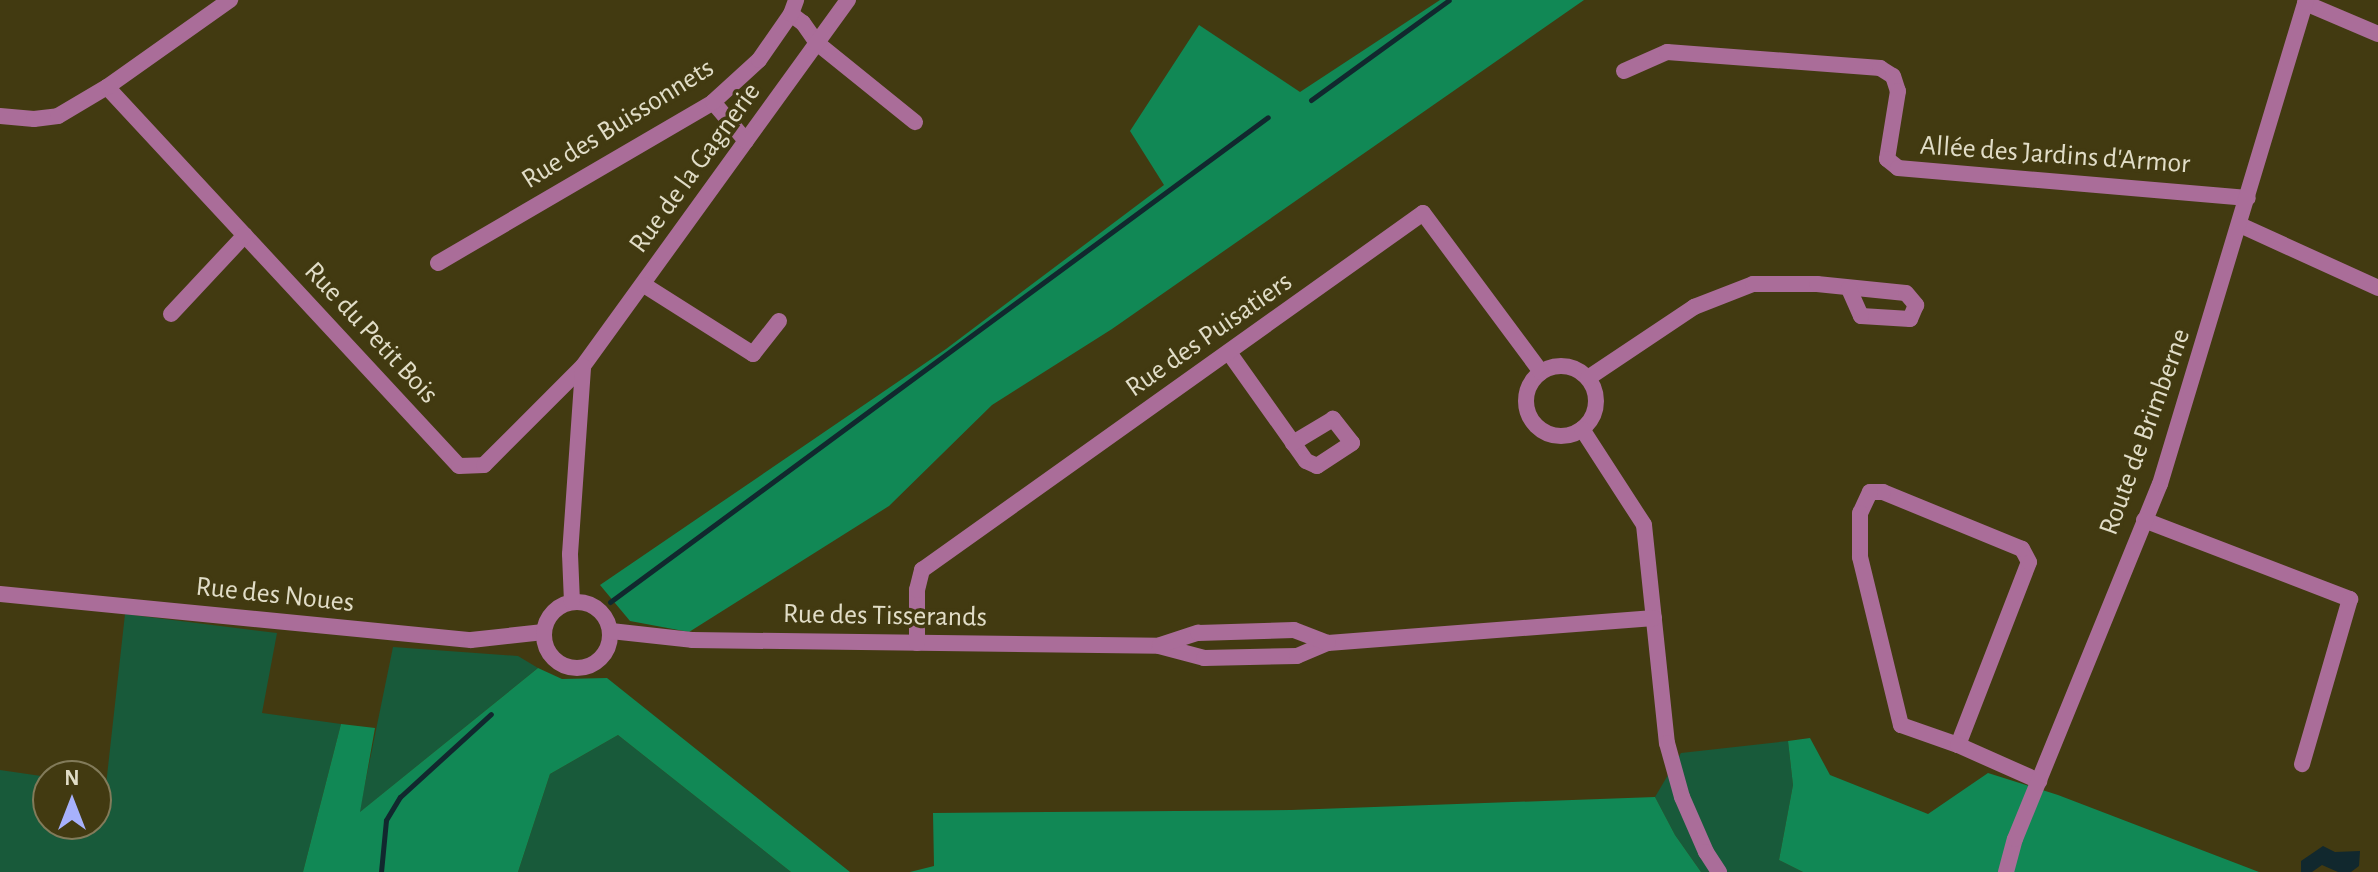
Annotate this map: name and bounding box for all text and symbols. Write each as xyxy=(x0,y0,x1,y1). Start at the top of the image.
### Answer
street label: Rue des Buissonnets xyxy=(516,51,720,197)
street label: Rue de la Gagnerie xyxy=(622,76,768,260)
street label: Allée des Jardins d'Armor xyxy=(1919,129,2191,181)
street label: Rue du Petit Bois xyxy=(297,255,445,411)
street label: Rue des Puisatiers xyxy=(1119,265,1299,405)
street label: Route de Brimberne xyxy=(2092,324,2198,540)
street label: Rue des Noues xyxy=(194,570,356,620)
street label: Rue des Tisserands xyxy=(783,597,987,635)
north arrow xyxy=(32,760,112,840)
text: N xyxy=(64,767,80,789)

